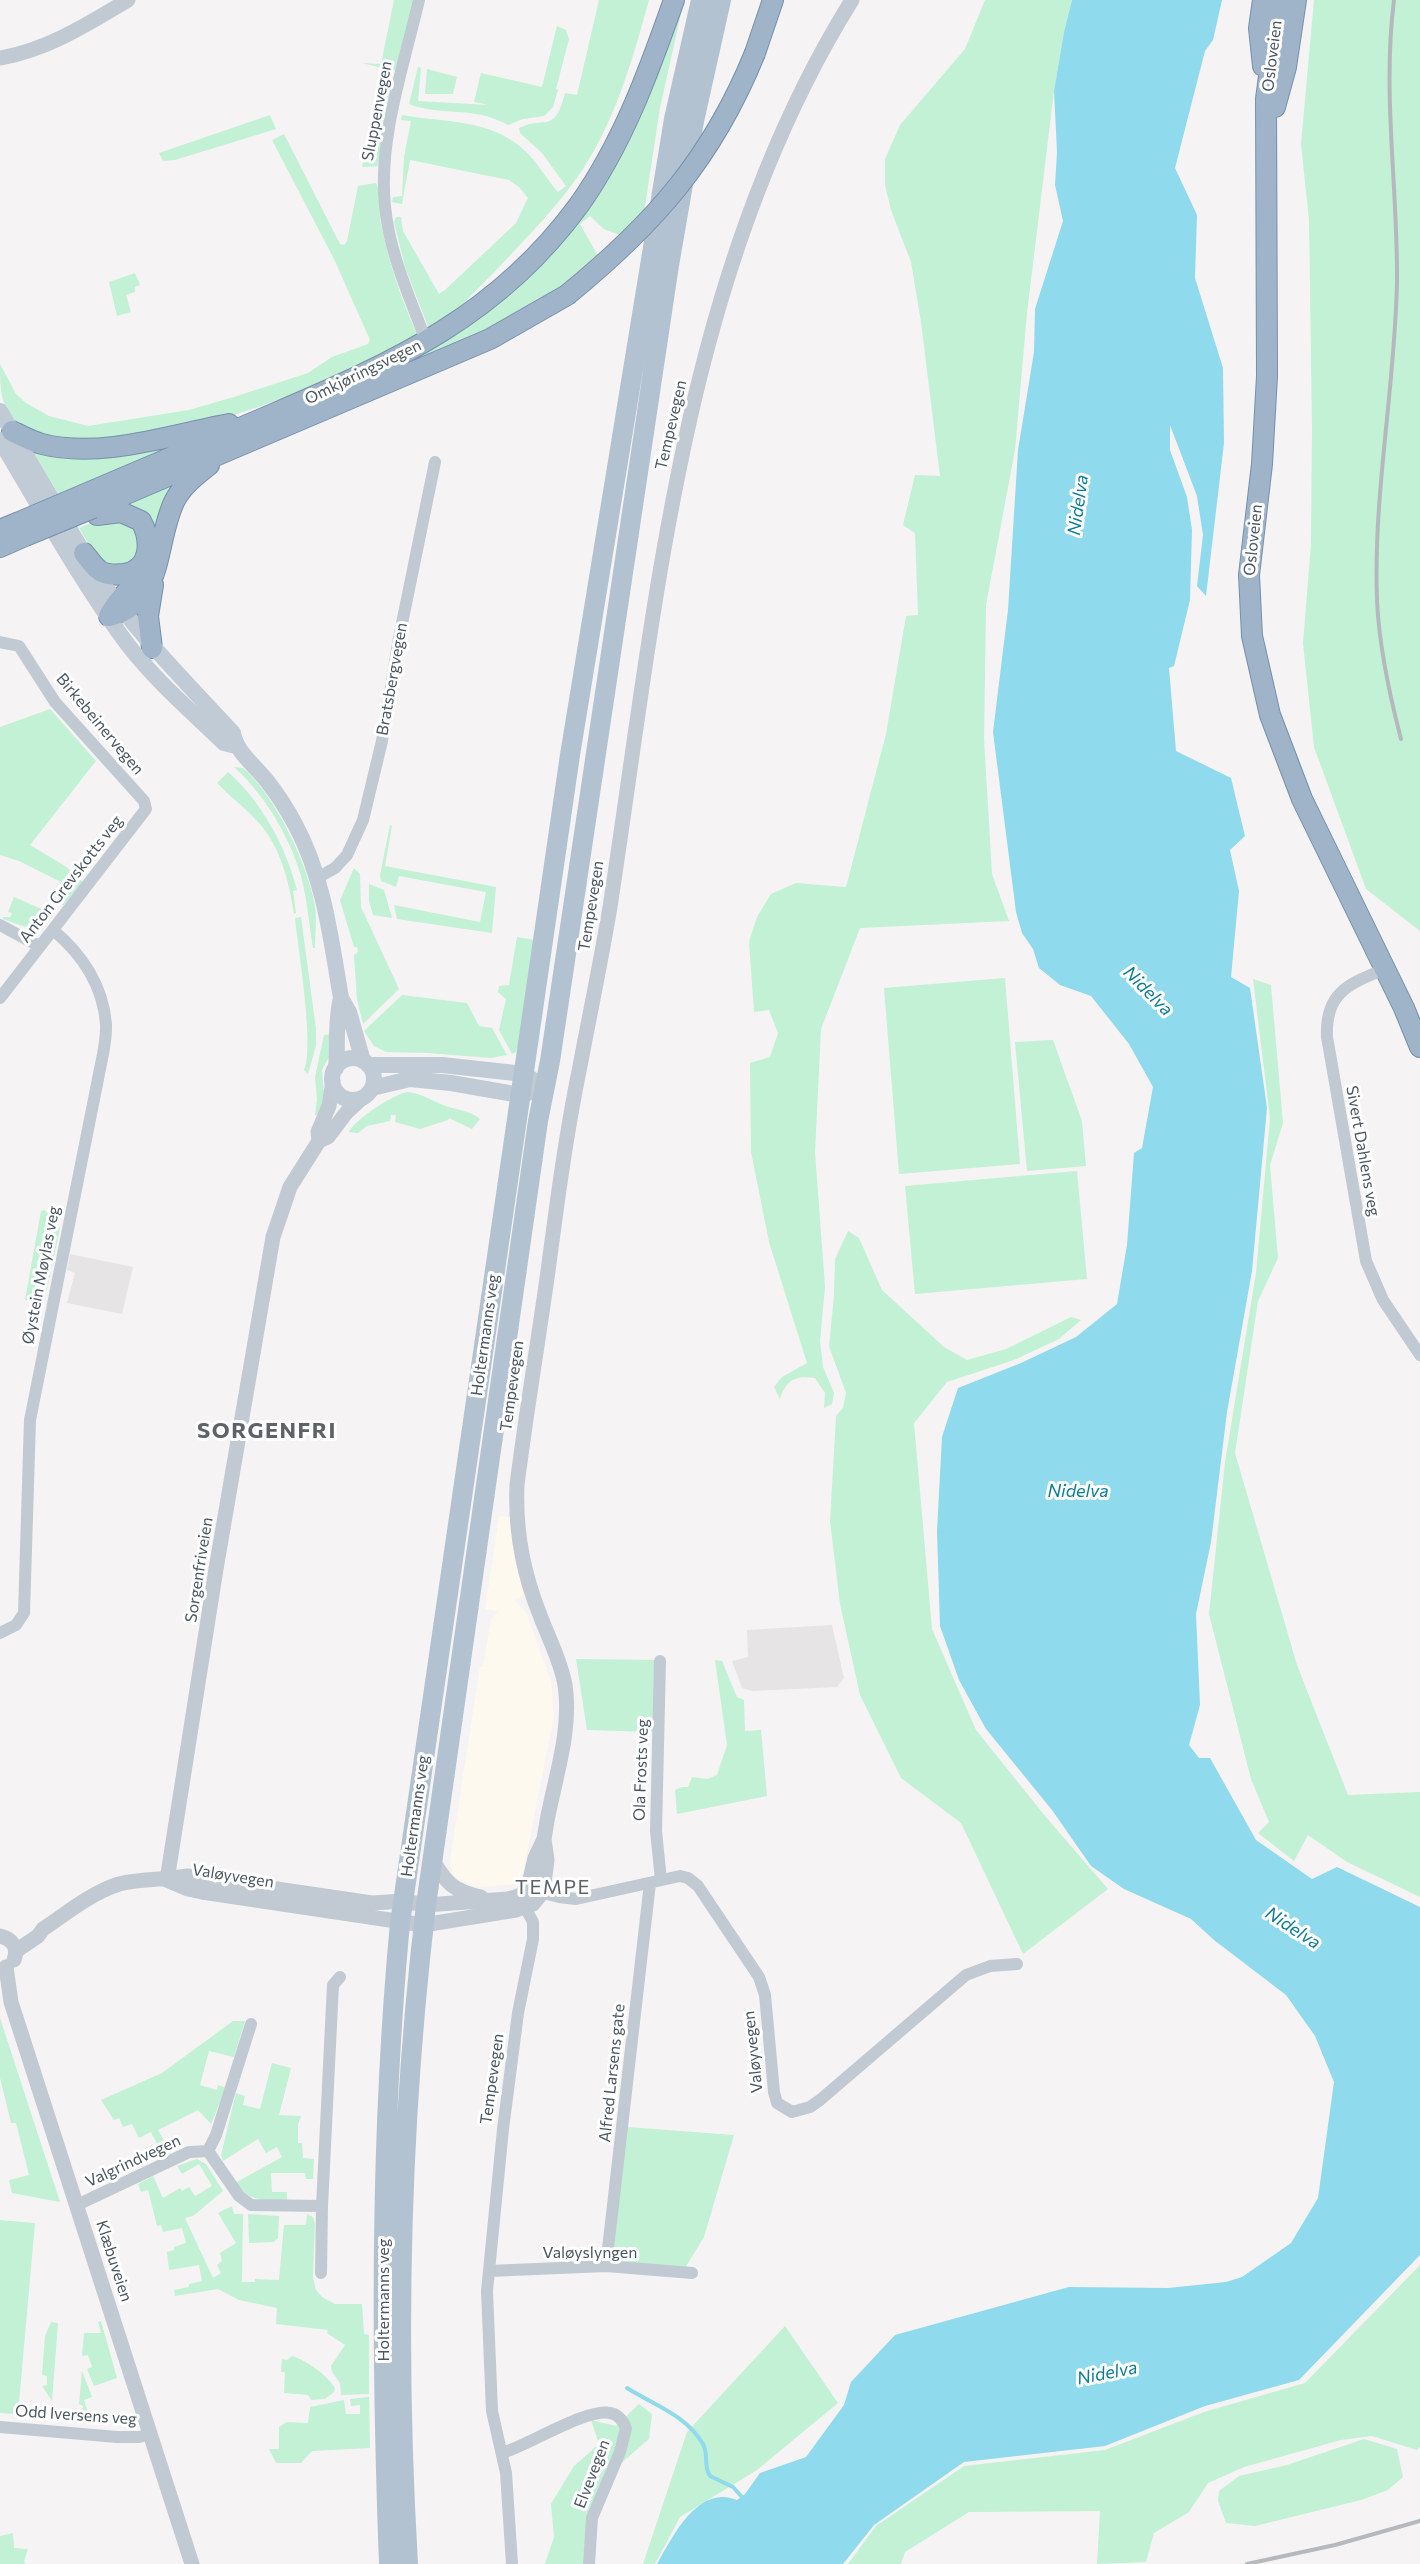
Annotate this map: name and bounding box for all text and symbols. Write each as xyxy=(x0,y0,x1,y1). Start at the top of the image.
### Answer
street label: Osloveien xyxy=(1258,19,1286,93)
street label: Sluppenvegen xyxy=(358,59,396,163)
street label: Omkjøringsvegen xyxy=(302,335,424,409)
street label: Tempevegen xyxy=(651,378,691,472)
water label: Nidelva xyxy=(1063,473,1093,537)
street label: Osloveien xyxy=(1240,503,1266,577)
street label: Bratsbergvegen xyxy=(373,621,411,737)
street label: Birkebeinervegen xyxy=(52,670,148,778)
street label: Anton Grevskotts veg xyxy=(15,812,127,946)
street label: Tempevegen xyxy=(574,859,608,953)
water label: Nidelva xyxy=(1119,962,1177,1020)
street label: Sivert Dahlens veg xyxy=(1342,1084,1384,1218)
street label: Øystein Møylas veg xyxy=(18,1204,64,1346)
street label: Holtermanns veg xyxy=(467,1273,503,1397)
street label: Tempevegen xyxy=(496,1339,528,1433)
district label: SORGENFRI xyxy=(197,1418,337,1444)
water label: Nidelva xyxy=(1047,1480,1109,1502)
street label: Sorgenfriveien xyxy=(181,1516,217,1624)
street label: Ola Frosts veg xyxy=(630,1719,652,1821)
street label: Holtermanns veg xyxy=(397,1754,433,1878)
street label: Valøyvegen xyxy=(191,1860,275,1892)
district label: TEMPE xyxy=(515,1875,591,1899)
water label: Nidelva xyxy=(1261,1902,1325,1954)
street label: Alfred Larsens gate xyxy=(595,2003,629,2143)
street label: Valøyvegen xyxy=(739,2010,767,2094)
street label: Tempevegen xyxy=(476,2032,508,2126)
street label: Valgrindvegen xyxy=(82,2131,184,2191)
street label: Klæbuveien xyxy=(92,2218,136,2304)
street label: Holtermanns veg xyxy=(374,2239,394,2361)
street label: Valøyslyngen xyxy=(543,2243,637,2263)
water label: Nidelva xyxy=(1075,2357,1139,2389)
street label: Odd Iversens veg xyxy=(15,2401,137,2429)
street label: Elvevegen xyxy=(570,2437,614,2511)

